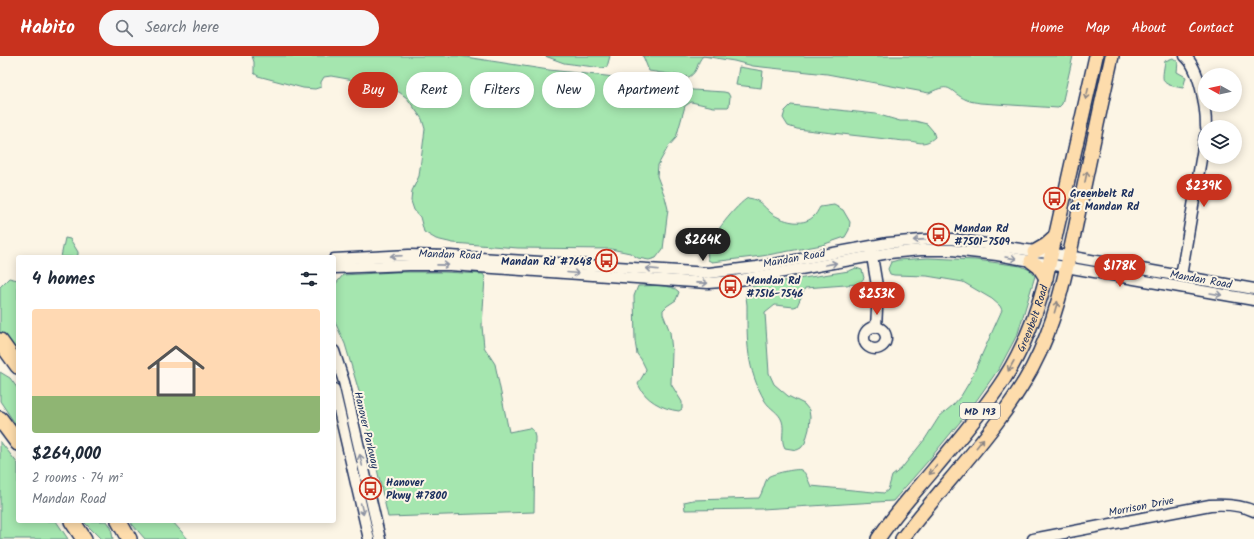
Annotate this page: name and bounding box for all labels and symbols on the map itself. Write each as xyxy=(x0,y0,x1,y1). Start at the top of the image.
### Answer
north arrow xyxy=(1198,68,1242,112)
one-way arrow xyxy=(1083,87,1091,100)
one-way arrow xyxy=(1082,171,1090,184)
pin: $239K xyxy=(1176,174,1232,208)
place label: Greenbelt Rd at Mandan Rd xyxy=(1070,185,1140,216)
bus stop icon: Greenbelt Rd at Mandan Rd xyxy=(1041,186,1067,212)
place label: Mandan Rd #7501-7509 xyxy=(954,220,1011,251)
bus stop icon: Mandan Rd #7501-7509 xyxy=(926,221,952,247)
pin: $264K xyxy=(675,228,731,262)
one-way arrow xyxy=(913,236,926,243)
street label: Mandan Road xyxy=(418,245,482,265)
street label: Mandan Road xyxy=(762,245,827,273)
bus stop icon: Mandan Rd #7648 xyxy=(594,248,620,274)
one-way arrow xyxy=(390,252,403,259)
place label: Mandan Rd #7648 xyxy=(501,253,593,271)
one-way arrow xyxy=(1004,254,1017,262)
pin: $178K xyxy=(1092,254,1148,288)
one-way arrow xyxy=(824,260,837,268)
one-way arrow xyxy=(436,261,449,269)
one-way arrow xyxy=(646,265,659,272)
street label: Mandan Road xyxy=(1168,266,1234,294)
one-way arrow xyxy=(566,270,579,277)
place label: Mandan Rd #7516-7546 xyxy=(746,272,803,303)
bus stop icon: Mandan Rd #7516-7546 xyxy=(717,273,743,299)
one-way arrow xyxy=(695,279,708,287)
pin: $253K xyxy=(849,282,905,316)
street label: Greenbelt Road xyxy=(1013,283,1054,355)
one-way arrow xyxy=(1209,290,1222,298)
one-way arrow xyxy=(1053,301,1060,314)
one-way arrow xyxy=(1007,360,1014,372)
street label: Hanover Parkway xyxy=(348,390,384,471)
road number: MD 193 xyxy=(960,403,1000,419)
one-way arrow xyxy=(976,438,984,449)
one-way arrow xyxy=(357,454,365,467)
one-way arrow xyxy=(929,465,938,475)
place label: Hanover Pkwy #7800 xyxy=(386,474,447,505)
bus stop icon: Hanover Pkwy #7800 xyxy=(358,475,384,501)
street label: Morrison Drive xyxy=(1107,492,1176,522)
one-way arrow xyxy=(358,502,366,515)

